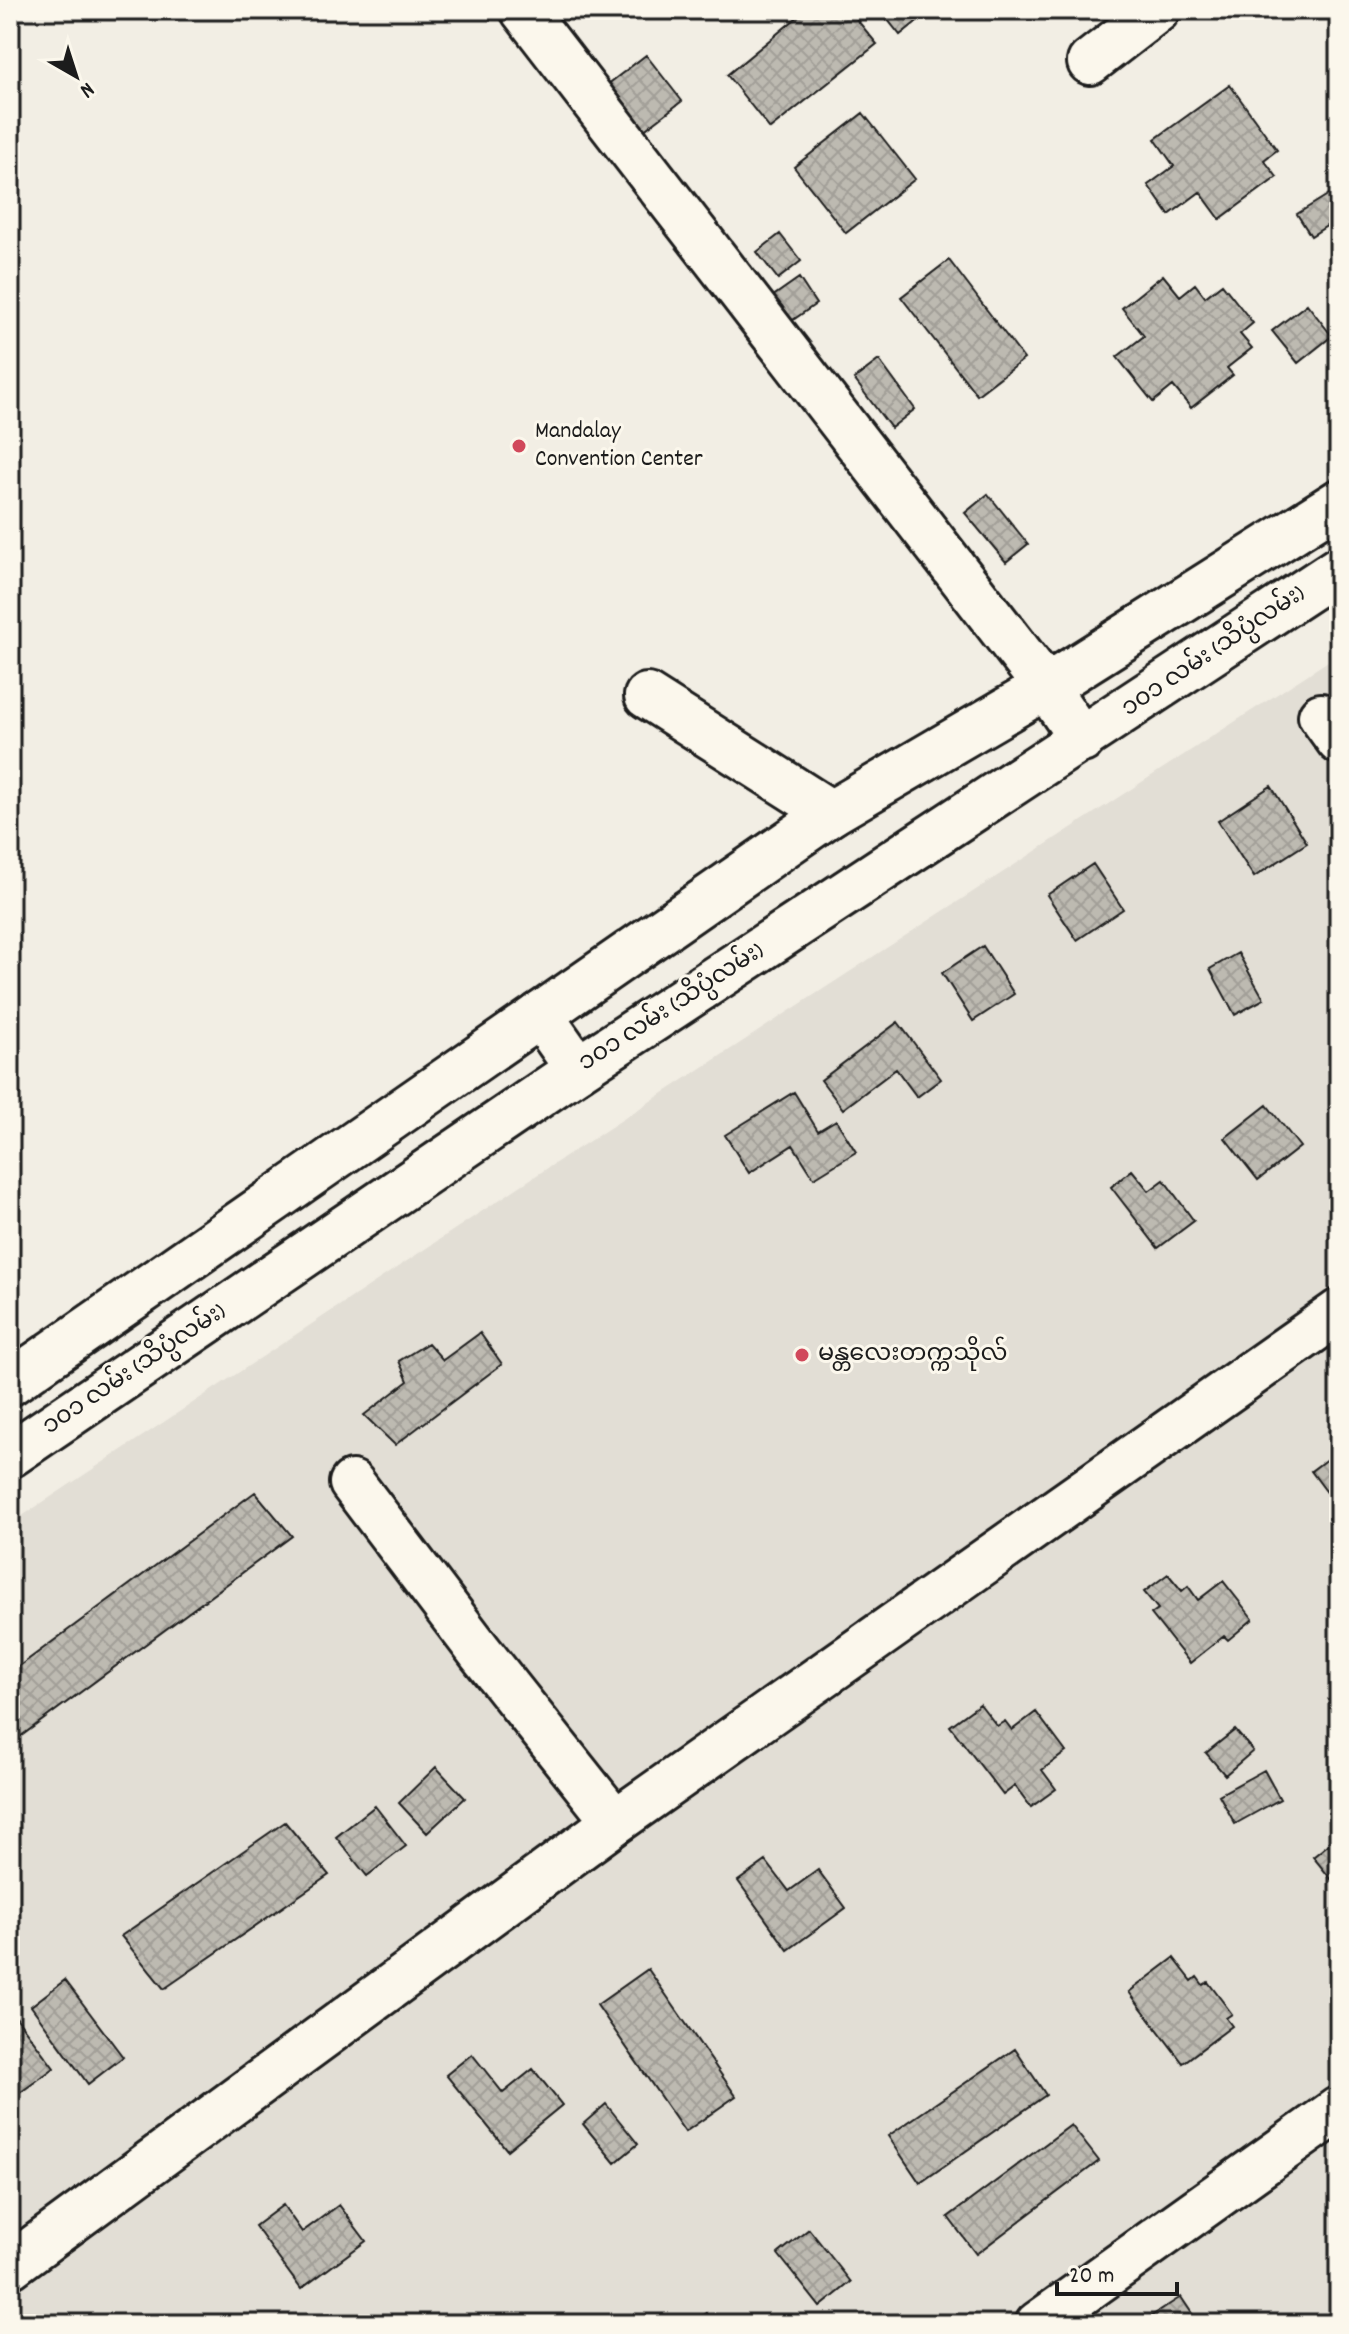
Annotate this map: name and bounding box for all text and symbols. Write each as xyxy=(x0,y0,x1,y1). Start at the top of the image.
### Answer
north arrow xyxy=(36,36,116,116)
text: N xyxy=(72,73,100,104)
place label: Mandalay Convention Center xyxy=(535,415,703,477)
marker: Mandalay Convention Center xyxy=(510,437,528,455)
street label: ၁၀၁ လမ်း (သိပ္ပံလမ်း) xyxy=(1114,576,1313,726)
street label: ၁၀၁ လမ်း (သိပ္ပံလမ်း) xyxy=(572,934,771,1081)
street label: ၁၀၁ လမ်း (သိပ္ပံလမ်း) xyxy=(35,1294,234,1444)
place label: မန္တလေးတက္ကသိုလ် xyxy=(818,1336,1008,1372)
marker: မန္တလေးတက္ကသိုလ် xyxy=(793,1346,811,1364)
scale bar xyxy=(1057,2246,1177,2296)
text: 20 m xyxy=(1069,2260,1115,2294)

